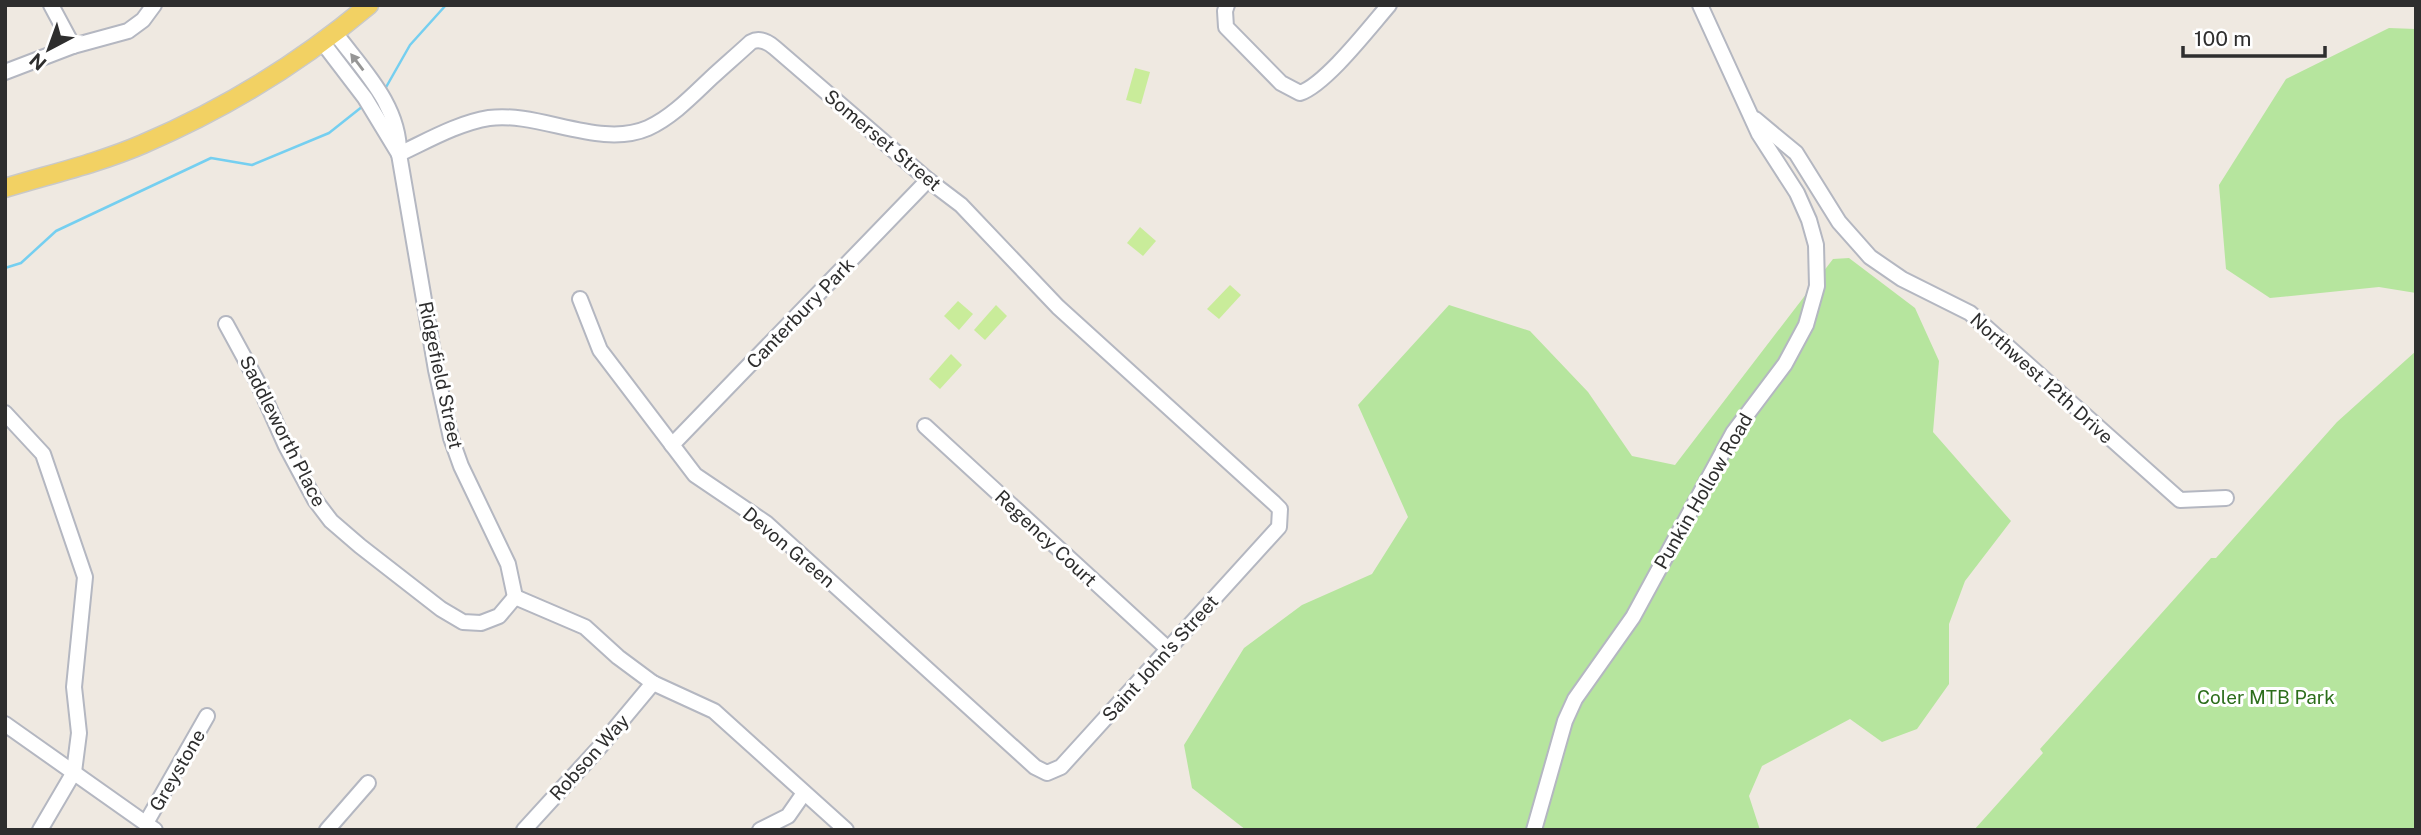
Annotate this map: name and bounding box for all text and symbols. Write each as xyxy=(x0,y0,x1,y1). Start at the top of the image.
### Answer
north arrow xyxy=(14,14,84,84)
scale bar xyxy=(2183,14,2325,58)
text: 100 m xyxy=(2194,26,2251,51)
text: N xyxy=(25,49,51,75)
one-way arrow xyxy=(349,53,364,71)
street label: Somerset Street xyxy=(820,85,946,195)
street label: Canterbury Park xyxy=(742,253,858,373)
street label: Ridgefield Street xyxy=(415,299,467,451)
street label: Northwest 12th Drive xyxy=(1966,308,2118,448)
street label: Saddleworth Place xyxy=(235,352,331,510)
street label: Punkin Hollow Road xyxy=(1649,409,1757,573)
street label: Regency Court xyxy=(991,485,1101,591)
street label: Devon Green xyxy=(739,502,839,592)
street label: Saint John's Street xyxy=(1097,590,1223,726)
park label: Coler MTB Park xyxy=(2197,686,2335,708)
street label: Robson Way xyxy=(545,710,633,804)
street label: Greystone xyxy=(145,725,209,815)

